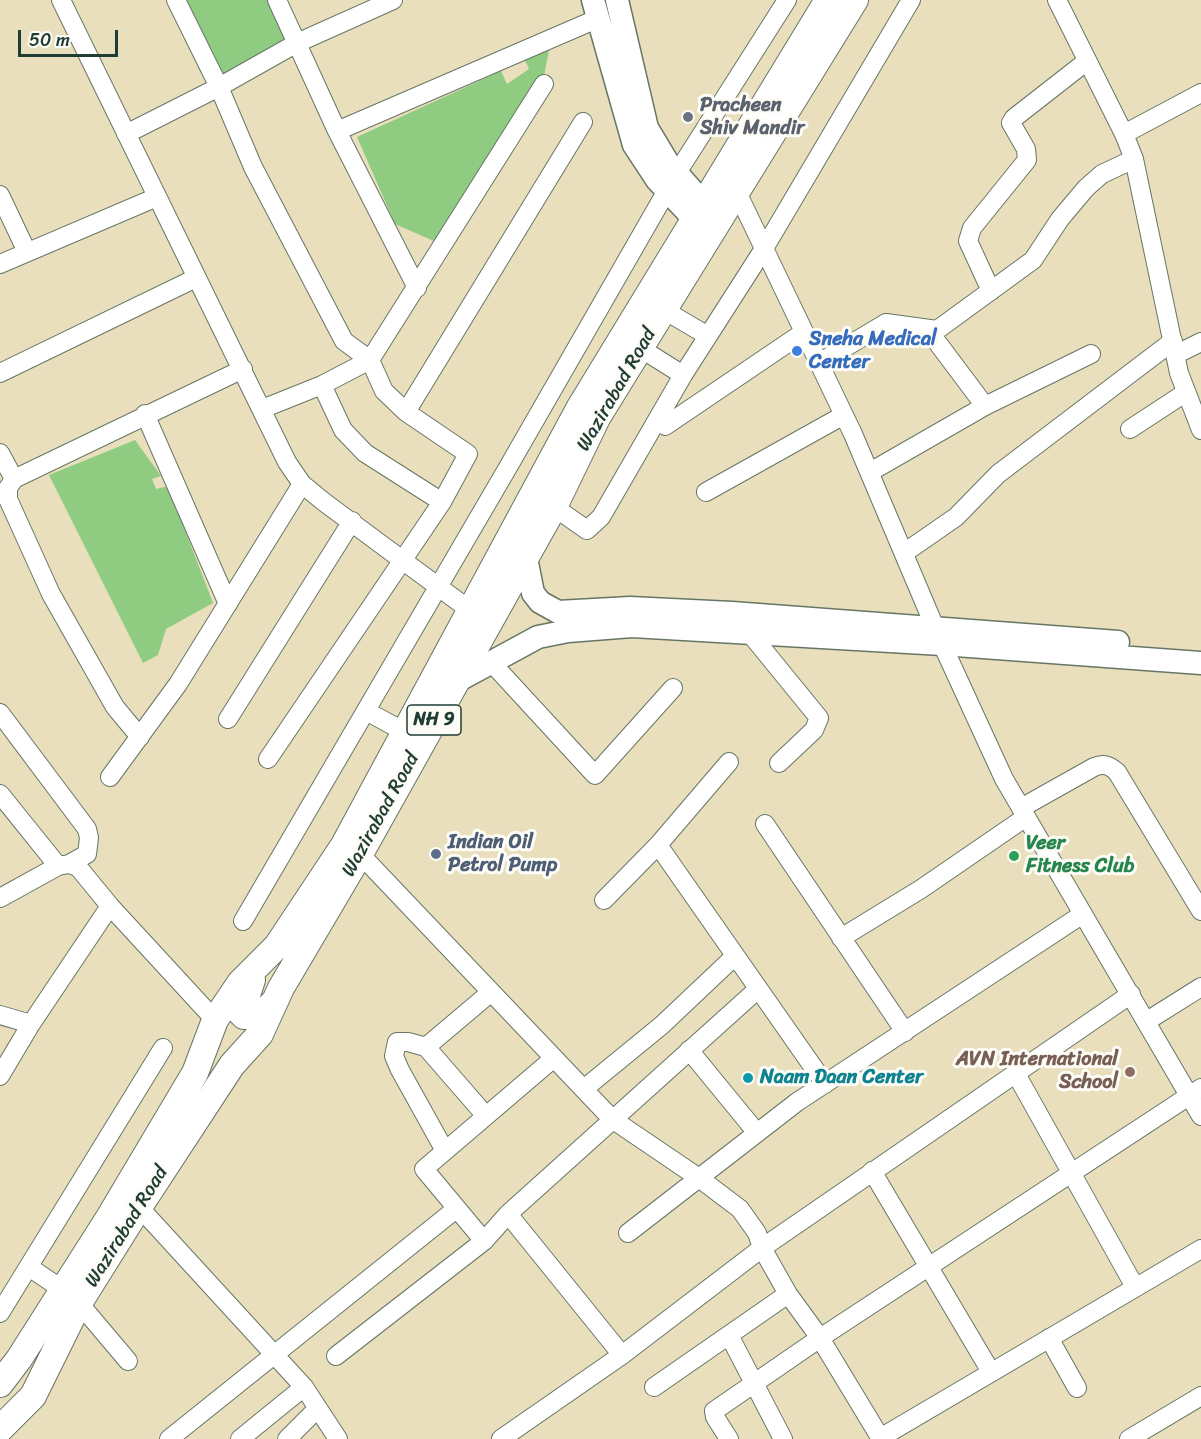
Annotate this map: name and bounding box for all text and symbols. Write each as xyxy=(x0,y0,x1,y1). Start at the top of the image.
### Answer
scale bar xyxy=(21,18,122,56)
text: 50 m xyxy=(29,24,70,56)
place label: Pracheen Shiv Mandir xyxy=(700,94,804,141)
marker: Pracheen Shiv Mandir xyxy=(681,110,695,124)
street label: Wazirabad Road xyxy=(572,324,662,456)
place label: Sneha Medical Center xyxy=(809,328,937,375)
marker: Sneha Medical Center xyxy=(790,344,804,358)
road number: NH 9 xyxy=(407,705,461,735)
street label: Wazirabad Road xyxy=(337,749,425,881)
place label: Indian Oil Petrol Pump xyxy=(448,831,557,878)
place label: Veer Fitness Club xyxy=(1026,832,1134,879)
marker: Indian Oil Petrol Pump xyxy=(429,847,443,861)
marker: Veer Fitness Club xyxy=(1007,849,1021,863)
place label: AVN International School xyxy=(956,1048,1118,1095)
marker: AVN International School xyxy=(1123,1065,1137,1079)
place label: Naam Daan Center xyxy=(760,1066,923,1090)
marker: Naam Daan Center xyxy=(741,1071,755,1085)
street label: Wazirabad Road xyxy=(80,1162,174,1292)

